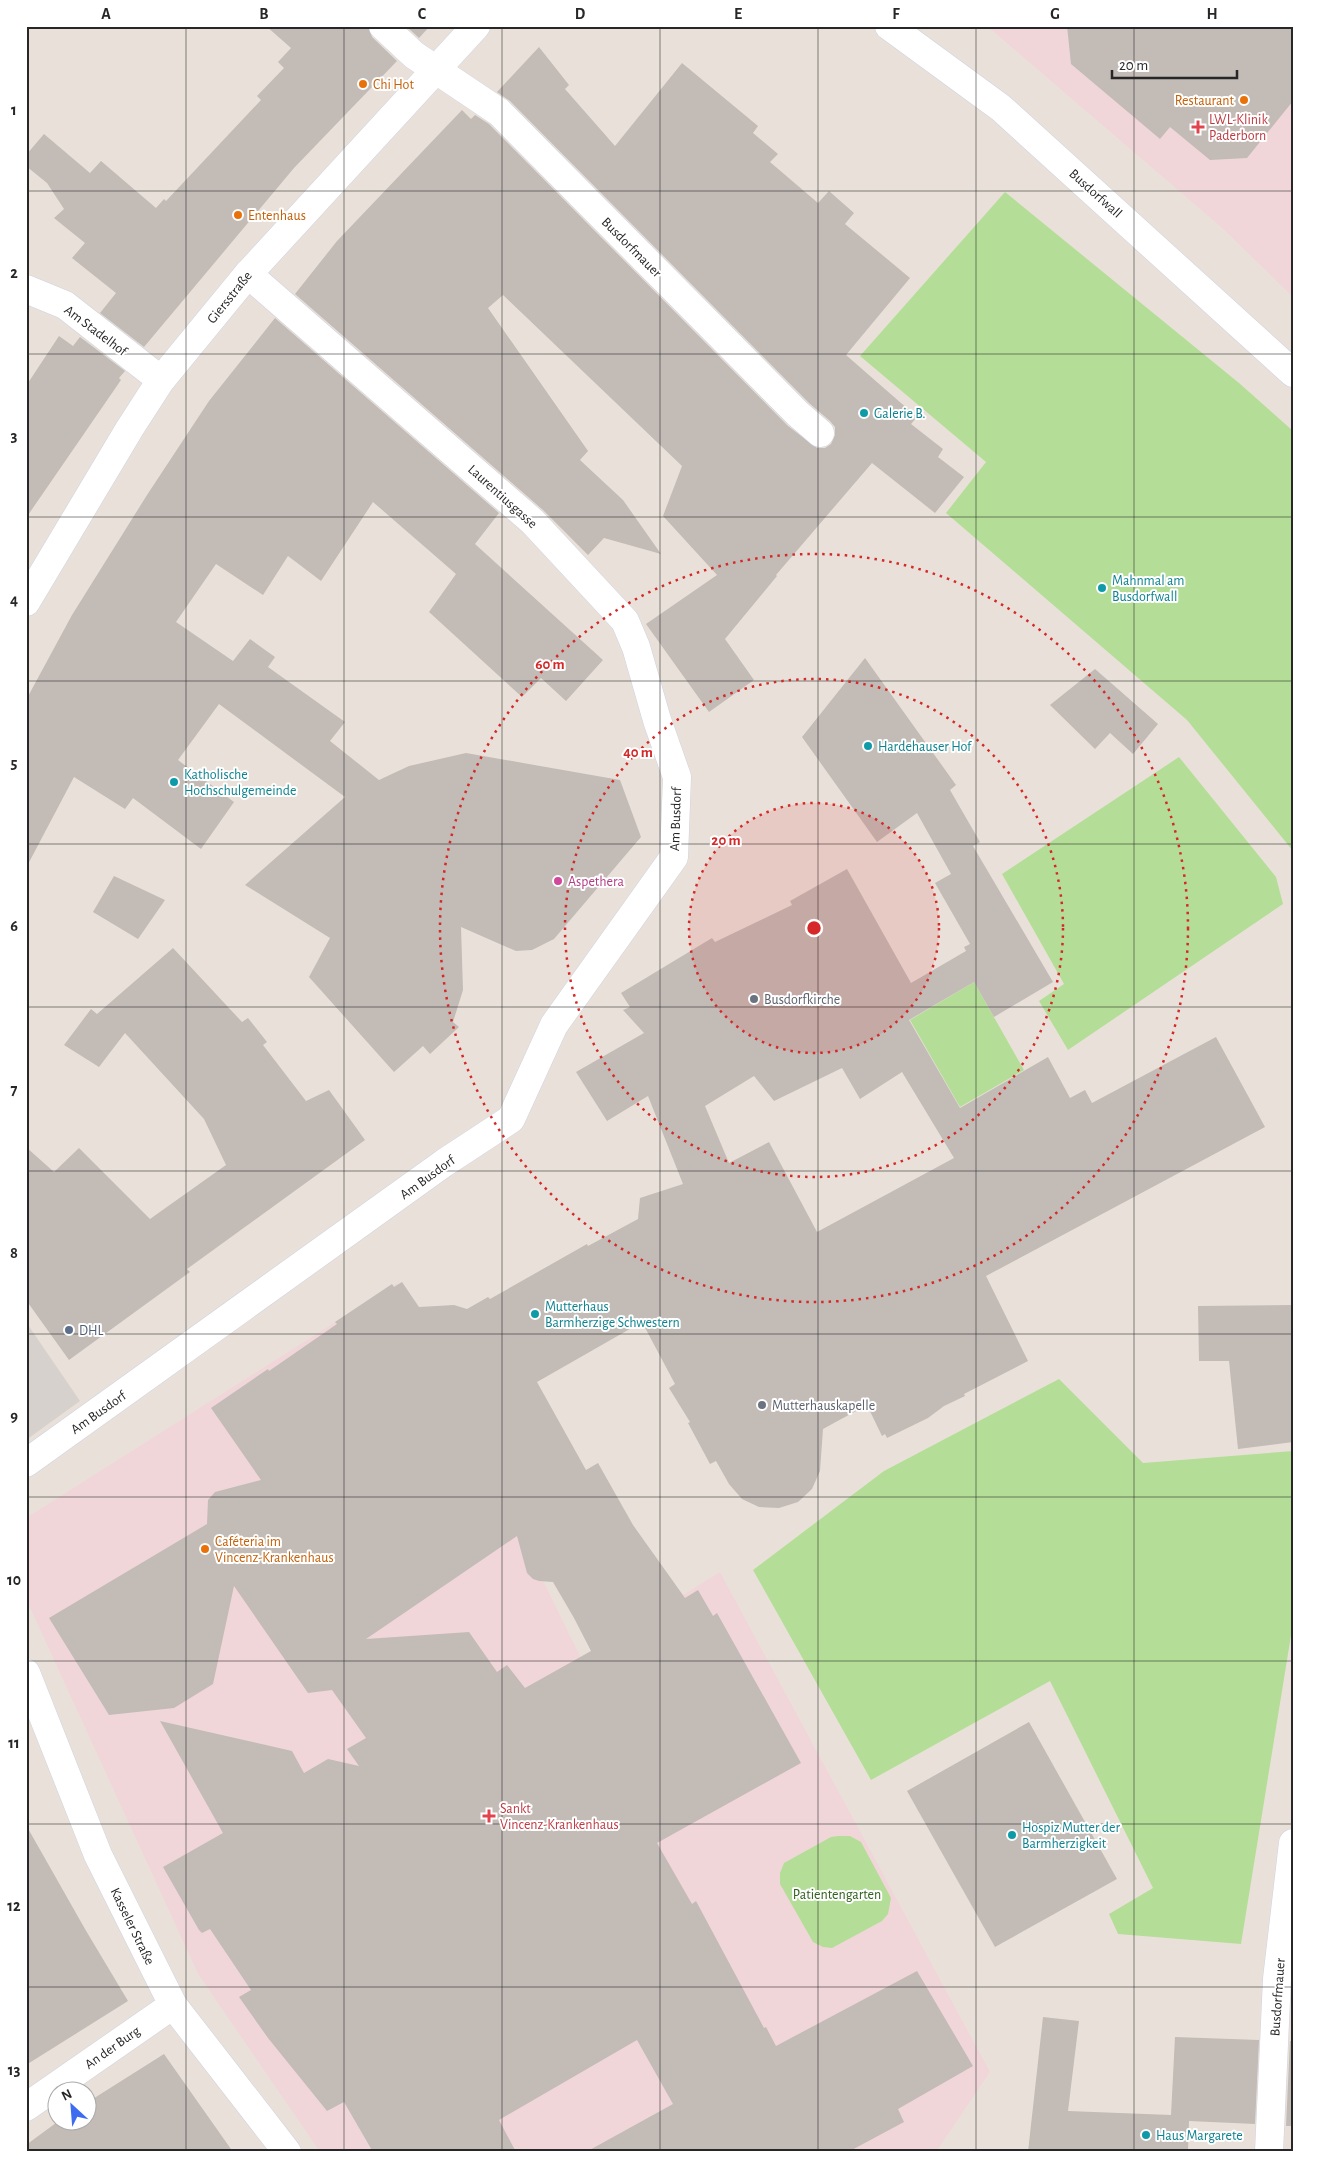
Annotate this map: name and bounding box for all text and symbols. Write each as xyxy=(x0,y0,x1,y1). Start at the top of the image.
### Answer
text: A xyxy=(101,6,111,22)
text: B xyxy=(259,6,269,22)
text: C xyxy=(418,6,427,22)
text: D xyxy=(575,6,586,22)
text: E xyxy=(734,6,742,22)
text: F xyxy=(892,6,900,22)
text: G xyxy=(1050,6,1060,22)
text: H xyxy=(1206,6,1218,22)
scale bar xyxy=(1112,48,1236,80)
text: 20 m xyxy=(1119,58,1148,73)
marker: Chi Hot xyxy=(357,78,369,90)
place label: Chi Hot xyxy=(373,78,414,92)
place label: Restaurant xyxy=(1175,94,1235,108)
marker: Restaurant xyxy=(1238,94,1250,106)
text: 1 xyxy=(11,102,17,118)
place label: LWL-Klinik Paderborn xyxy=(1209,113,1268,143)
marker: LWL-Klinik Paderborn xyxy=(1191,120,1205,134)
street label: Busdorfwall xyxy=(1066,167,1124,221)
marker: Entenhaus xyxy=(232,209,244,221)
place label: Entenhaus xyxy=(248,209,306,223)
street label: Busdorfmauer xyxy=(599,215,664,281)
text: 2 xyxy=(10,265,18,281)
street label: Giersstraße xyxy=(205,269,255,326)
street label: Am Stadelhof xyxy=(62,303,130,359)
marker: Galerie B. xyxy=(858,407,870,419)
place label: Galerie B. xyxy=(874,407,925,421)
text: 3 xyxy=(11,428,18,444)
street label: Laurentiusgasse xyxy=(465,462,540,531)
place label: Mahnmal am Busdorfwall xyxy=(1112,574,1185,604)
marker: Mahnmal am Busdorfwall xyxy=(1096,582,1108,594)
text: 4 xyxy=(10,592,18,608)
text: 60 m xyxy=(535,657,565,672)
marker: Hardehauser Hof xyxy=(862,740,874,752)
place label: Hardehauser Hof xyxy=(878,740,972,754)
text: 40 m xyxy=(623,745,653,760)
text: 5 xyxy=(11,755,18,771)
place label: Katholische Hochschulgemeinde xyxy=(184,768,297,798)
marker: Katholische Hochschulgemeinde xyxy=(168,776,180,788)
street label: Am Busdorf xyxy=(668,786,684,851)
text: 20 m xyxy=(711,833,741,848)
marker: Aspethera xyxy=(552,875,564,887)
place label: Aspethera xyxy=(568,875,624,889)
text: 6 xyxy=(10,918,18,934)
centre of rings xyxy=(805,919,823,937)
marker: Busdorfkirche xyxy=(748,993,760,1005)
place label: Busdorfkirche xyxy=(764,993,840,1007)
text: 7 xyxy=(11,1082,18,1098)
street label: Am Busdorf xyxy=(398,1153,458,1202)
text: 8 xyxy=(10,1245,18,1261)
place label: Mutterhaus Barmherzige Schwestern xyxy=(545,1300,680,1330)
marker: Mutterhaus Barmherzige Schwestern xyxy=(529,1308,541,1320)
marker: DHL xyxy=(63,1324,75,1336)
place label: DHL xyxy=(79,1324,104,1338)
street label: Am Busdorf xyxy=(68,1388,129,1437)
marker: Mutterhauskapelle xyxy=(756,1399,768,1411)
place label: Mutterhauskapelle xyxy=(772,1399,875,1413)
text: 9 xyxy=(10,1408,18,1424)
place label: Caféteria im Vincenz-Krankenhaus xyxy=(215,1535,334,1565)
marker: Caféteria im Vincenz-Krankenhaus xyxy=(199,1543,211,1555)
text: 10 xyxy=(7,1572,21,1588)
text: 11 xyxy=(8,1735,20,1751)
place label: Sankt Vincenz-Krankenhaus xyxy=(500,1802,619,1832)
marker: Sankt Vincenz-Krankenhaus xyxy=(482,1809,496,1823)
place label: Hospiz Mutter der Barmherzigkeit xyxy=(1022,1821,1121,1851)
marker: Hospiz Mutter der Barmherzigkeit xyxy=(1006,1829,1018,1841)
street label: Kasseler Straße xyxy=(107,1886,157,1967)
park label: Patientengarten xyxy=(793,1888,881,1902)
text: 12 xyxy=(7,1898,21,1914)
street label: Busdorfmauer xyxy=(1268,1957,1288,2037)
street label: An der Burg xyxy=(82,2024,143,2072)
text: 13 xyxy=(8,2062,20,2078)
north arrow xyxy=(48,2080,98,2130)
text: N xyxy=(59,2087,74,2104)
marker: Haus Margarete xyxy=(1140,2129,1152,2141)
place label: Haus Margarete xyxy=(1156,2129,1243,2143)

